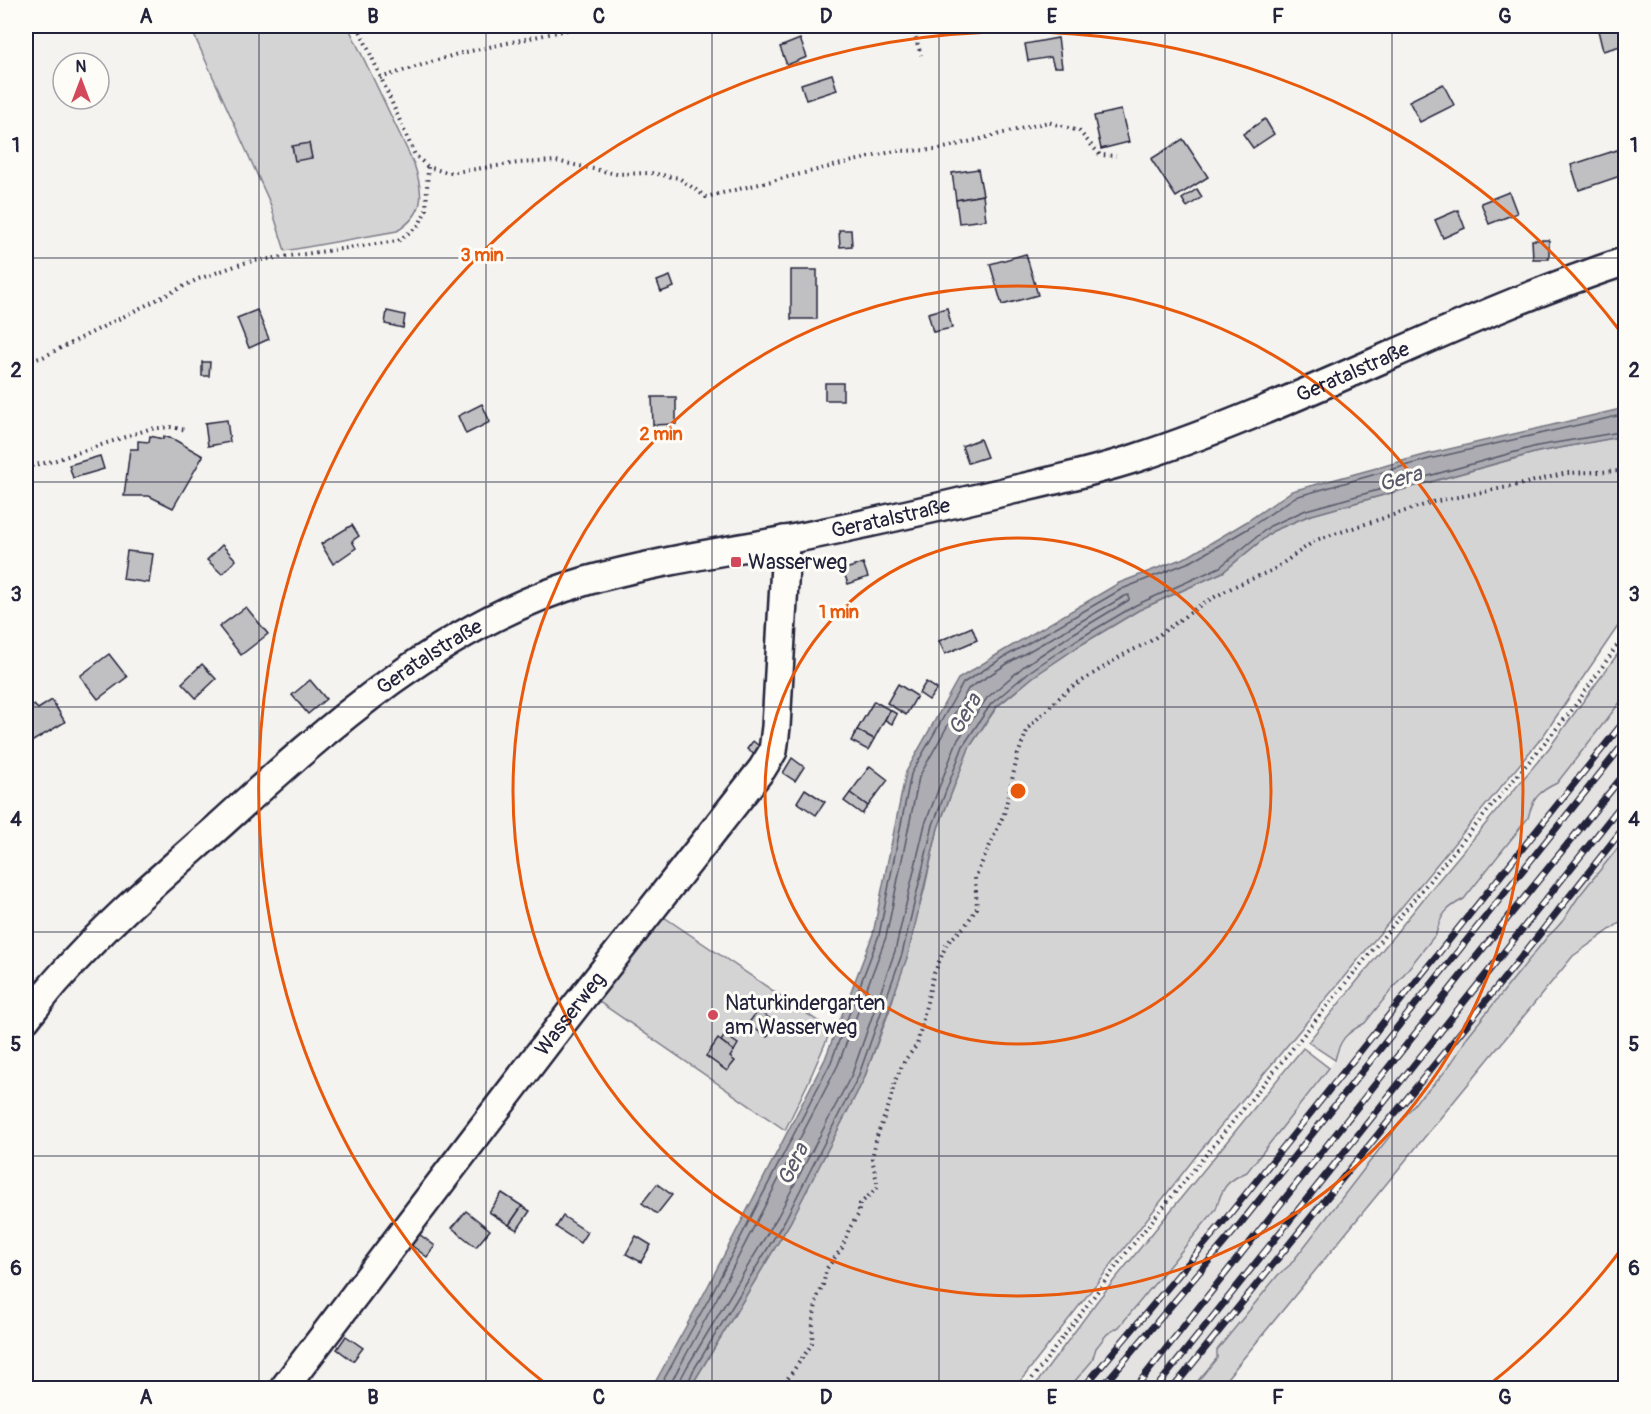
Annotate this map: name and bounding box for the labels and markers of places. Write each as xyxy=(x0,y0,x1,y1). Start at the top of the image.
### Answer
place label: Wasserweg xyxy=(748,549,847,576)
marker: Wasserweg xyxy=(729,555,743,569)
centre of rings xyxy=(1008,781,1028,801)
place label: Naturkindergarten am Wasserweg xyxy=(725,990,885,1041)
marker: Naturkindergarten am Wasserweg xyxy=(706,1008,720,1022)

